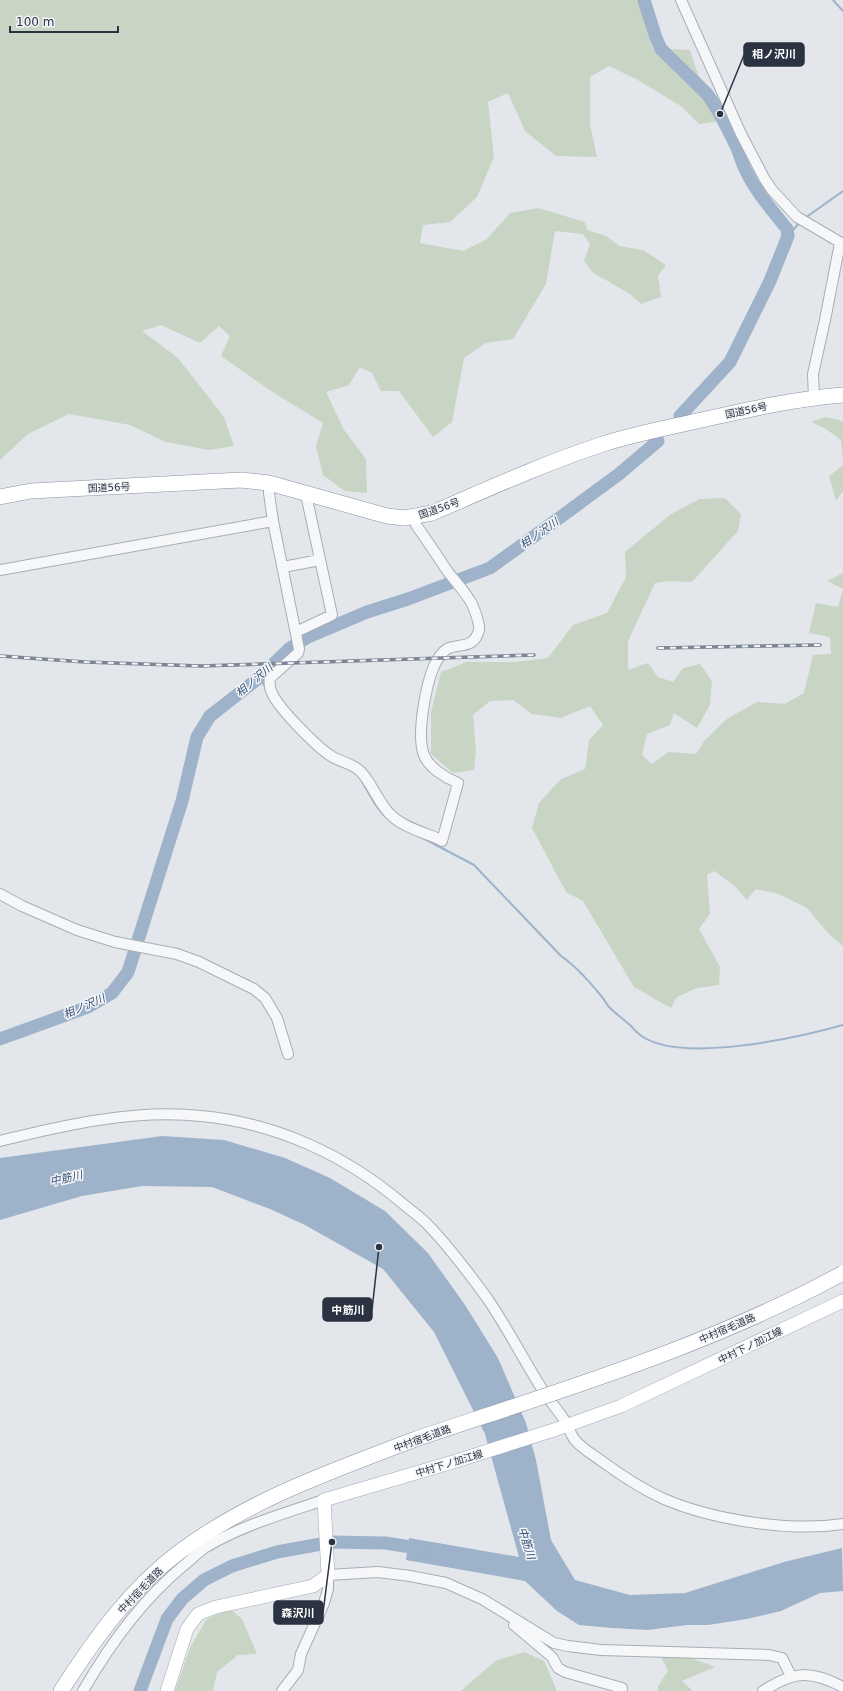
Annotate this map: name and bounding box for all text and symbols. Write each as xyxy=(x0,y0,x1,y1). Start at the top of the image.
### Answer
scale bar xyxy=(10,8,118,34)
text: 100 m xyxy=(16,15,54,29)
callout: 相ノ沢川 xyxy=(744,43,804,66)
text: 相ノ沢川 xyxy=(752,48,796,61)
street label: 国道56号 xyxy=(724,401,768,420)
street label: 国道56号 xyxy=(87,481,131,494)
street label: 国道56号 xyxy=(417,496,461,521)
water label: 相ノ沢川 xyxy=(518,515,562,551)
water label: 相ノ沢川 xyxy=(233,661,276,700)
water label: 相ノ沢川 xyxy=(61,991,108,1021)
water label: 中筋川 xyxy=(49,1168,85,1189)
callout: 中筋川 xyxy=(323,1298,372,1321)
text: 中筋川 xyxy=(332,1304,365,1317)
street label: 中村宿毛道路 xyxy=(697,1312,757,1345)
street label: 中村下ノ加江線 xyxy=(716,1325,784,1366)
street label: 中村宿毛道路 xyxy=(392,1423,452,1454)
street label: 中村下ノ加江線 xyxy=(414,1448,484,1479)
water label: 中筋川 xyxy=(515,1525,538,1562)
street label: 中村宿毛道路 xyxy=(116,1565,165,1616)
callout: 森沢川 xyxy=(274,1601,323,1624)
text: 森沢川 xyxy=(282,1607,315,1620)

